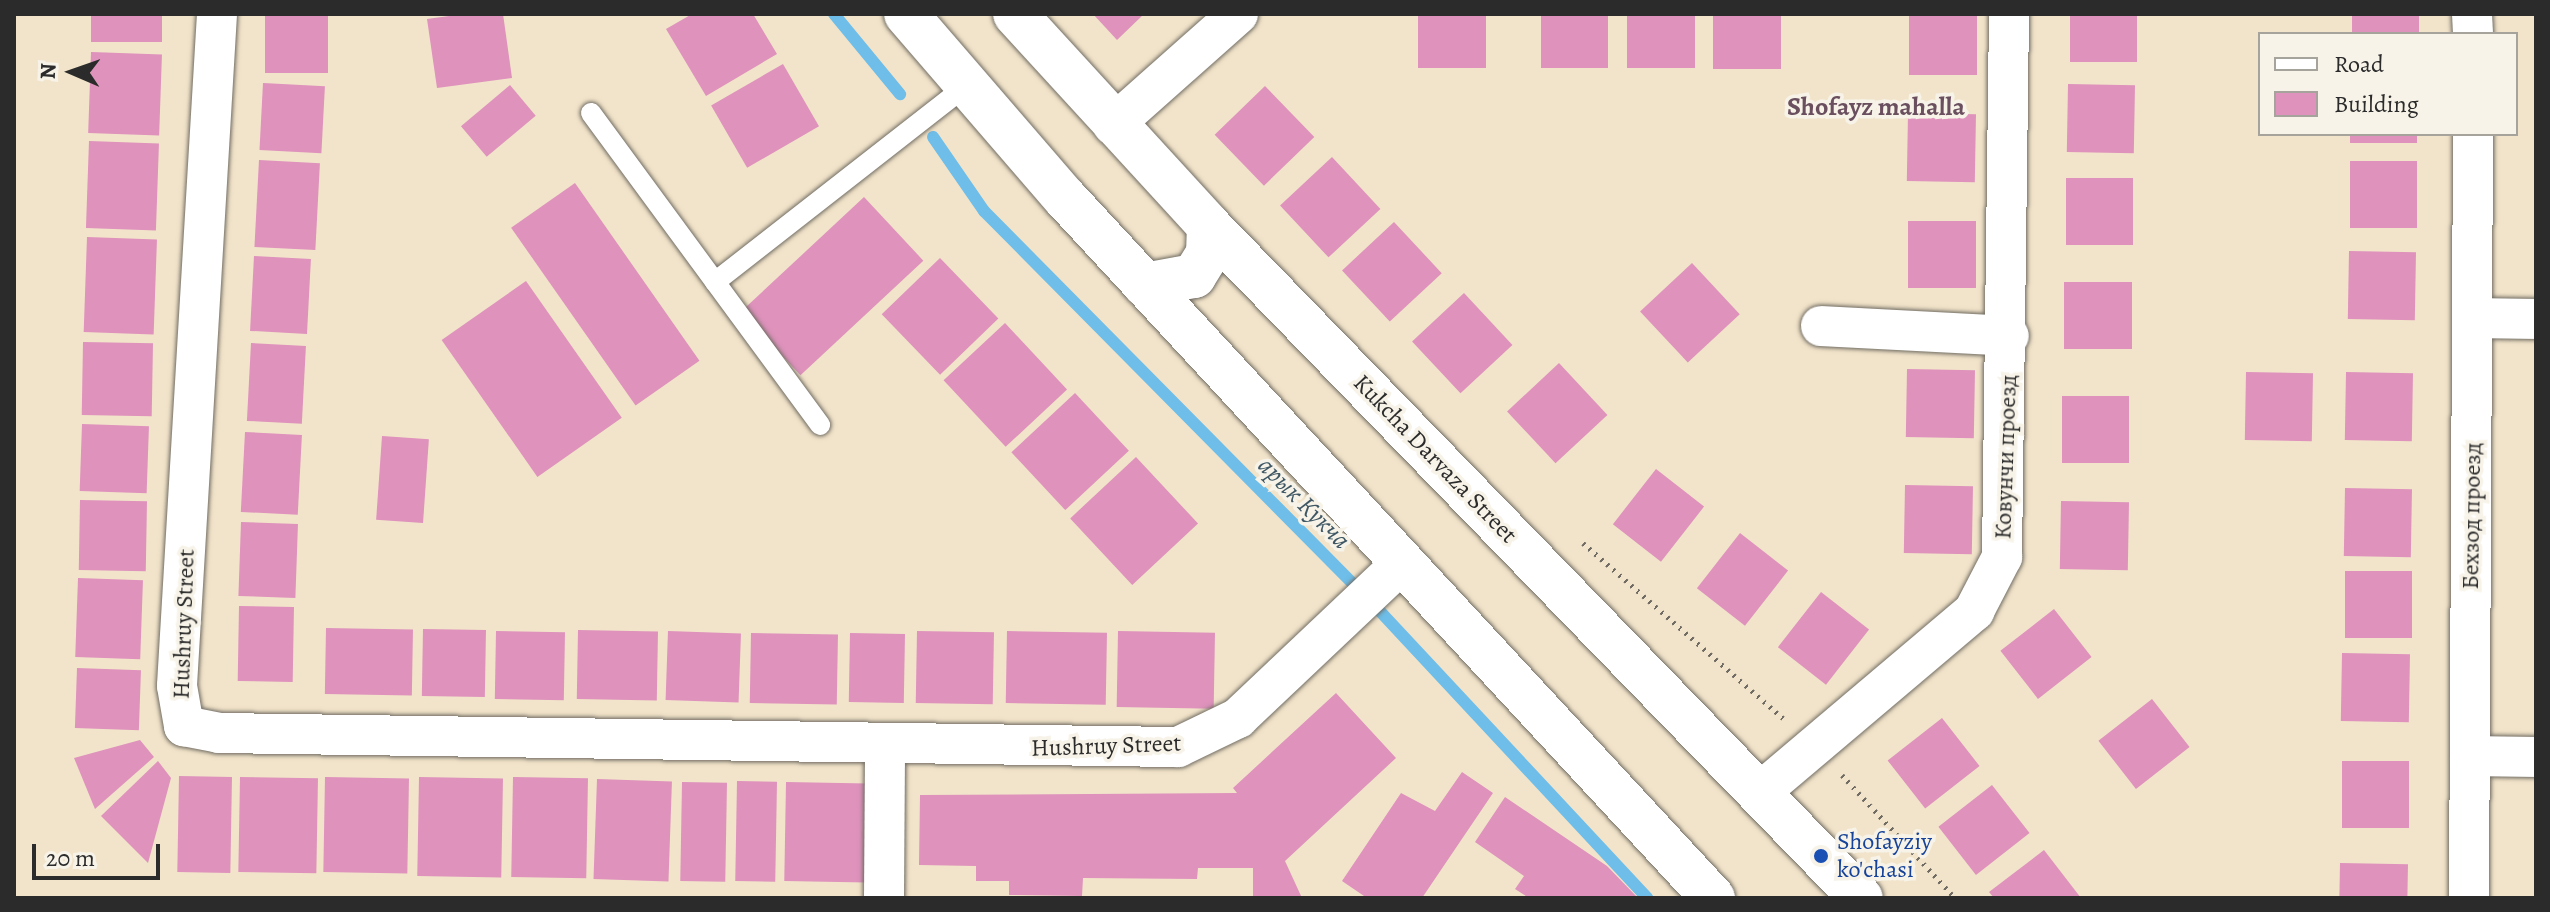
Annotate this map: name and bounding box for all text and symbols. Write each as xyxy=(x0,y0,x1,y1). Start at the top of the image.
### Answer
north arrow xyxy=(32,32,112,112)
legend xyxy=(2258,32,2518,136)
text: Road xyxy=(2334,48,2384,80)
text: N xyxy=(33,63,63,80)
text: Building xyxy=(2334,88,2419,120)
district label: Shofayz mahalla xyxy=(1787,91,1965,123)
street label: Kukcha Darvaza Street xyxy=(1347,369,1523,549)
street label: Ковунчи проезд xyxy=(1989,374,2023,540)
street label: Бехзод проезд xyxy=(2456,442,2488,590)
water label: арык Кукча xyxy=(1251,450,1357,556)
street label: Hushruy Street xyxy=(167,548,201,700)
street label: Hushruy Street xyxy=(1030,729,1182,763)
scale bar xyxy=(36,828,164,878)
place label: Shofayziy ko'chasi xyxy=(1837,828,1932,884)
text: 20 m xyxy=(46,842,95,874)
marker: Shofayziy ko'chasi xyxy=(1812,847,1830,865)

